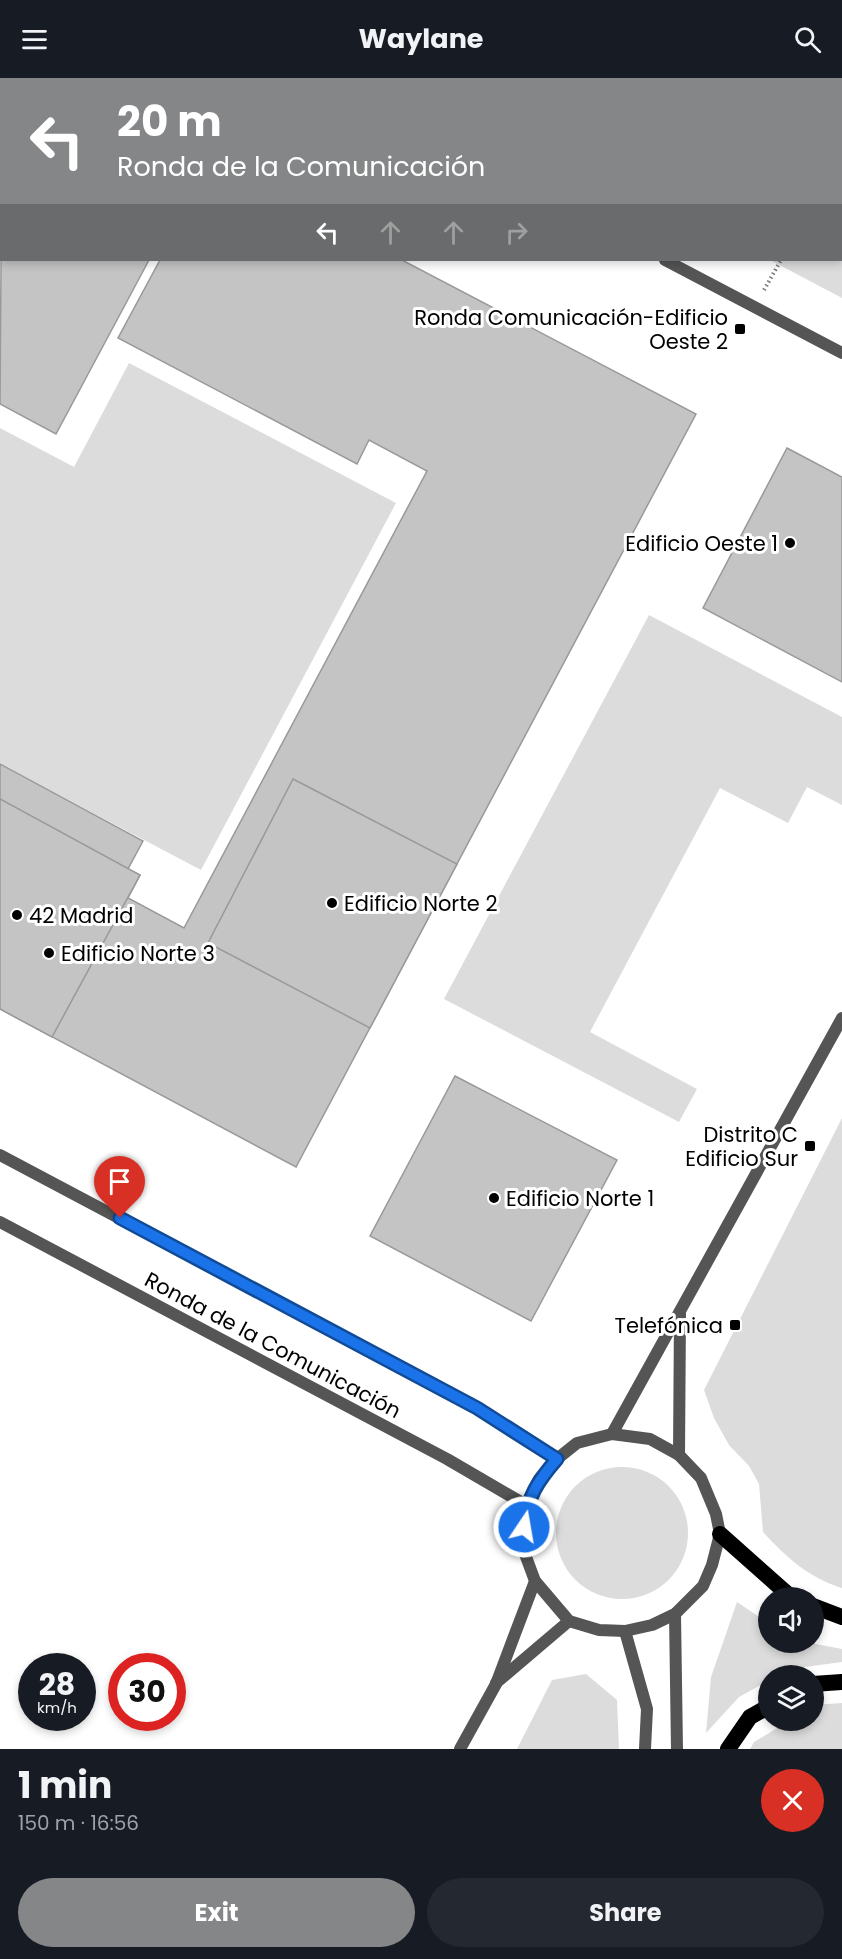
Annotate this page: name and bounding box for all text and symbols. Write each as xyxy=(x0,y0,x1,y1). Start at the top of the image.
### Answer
text: Waylane xyxy=(359,20,483,57)
icon: menu xyxy=(18,23,51,56)
icon: search xyxy=(791,23,824,56)
text: 20 m xyxy=(117,92,222,151)
icon: left xyxy=(18,102,96,180)
text: Ronda de la Comunicación xyxy=(117,148,485,185)
icon: left xyxy=(311,216,344,249)
icon: ahead xyxy=(374,216,407,249)
icon: ahead xyxy=(437,216,470,249)
icon: right xyxy=(500,216,533,249)
place label: Ronda Comunicación-Edificio Oeste 2 xyxy=(414,303,728,356)
marker: Ronda Comunicación-Edificio Oeste 2 xyxy=(733,322,747,336)
place label: Edificio Oeste 1 xyxy=(625,529,778,558)
marker: Edificio Oeste 1 xyxy=(783,536,797,550)
place label: Edificio Norte 2 xyxy=(344,889,498,918)
marker: Edificio Norte 2 xyxy=(325,896,339,910)
place label: 42 Madrid xyxy=(29,901,134,930)
marker: 42 Madrid xyxy=(10,908,24,922)
place label: Edificio Norte 3 xyxy=(61,939,215,968)
marker: Edificio Norte 3 xyxy=(42,946,56,960)
place label: Distrito C Edificio Sur xyxy=(685,1120,798,1173)
marker: Distrito C Edificio Sur xyxy=(803,1139,817,1153)
pin xyxy=(94,1156,145,1218)
icon: arrive xyxy=(103,1165,136,1198)
place label: Edificio Norte 1 xyxy=(506,1184,654,1213)
marker: Edificio Norte 1 xyxy=(487,1191,501,1205)
street label: Ronda de la Comunicación xyxy=(140,1265,406,1425)
place label: Telefónica xyxy=(615,1311,723,1340)
marker: Telefónica xyxy=(728,1318,742,1332)
position arrow xyxy=(492,1495,556,1559)
map controls xyxy=(758,1587,824,1731)
button: sound xyxy=(758,1587,824,1653)
speed limit sign: 30 xyxy=(108,1653,186,1731)
text: 28 xyxy=(39,1663,75,1706)
button: layers xyxy=(758,1665,824,1731)
text: km/h xyxy=(37,1697,77,1718)
text: 1 min xyxy=(18,1760,112,1811)
button: close xyxy=(761,1769,824,1832)
text: 150 m · 16:56 xyxy=(18,1809,139,1837)
button: Exit xyxy=(18,1878,415,1947)
button: Share xyxy=(427,1878,824,1947)

